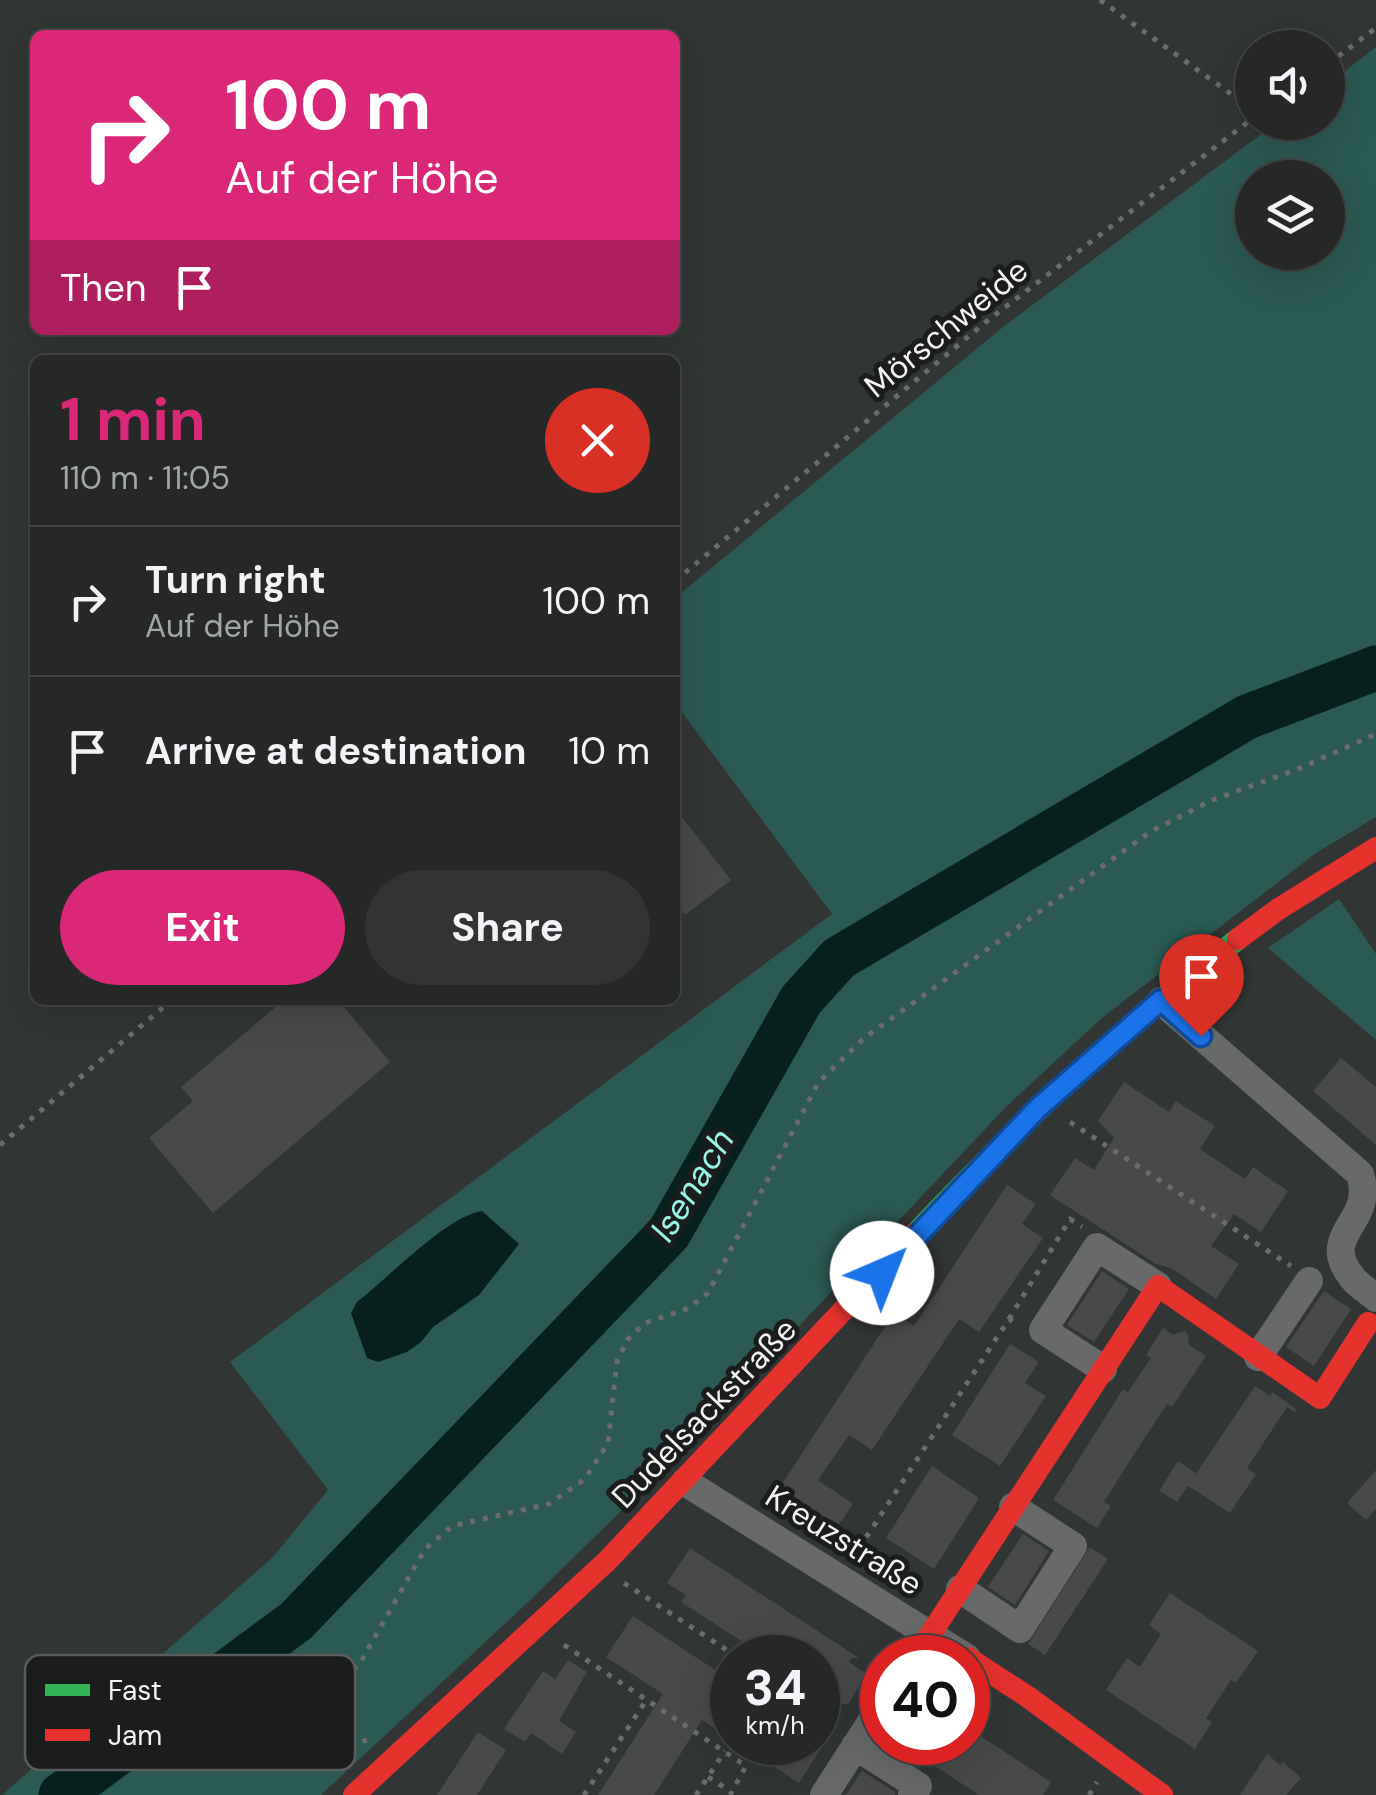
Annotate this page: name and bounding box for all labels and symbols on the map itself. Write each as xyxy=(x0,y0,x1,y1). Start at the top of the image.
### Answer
street label: Mörschweide xyxy=(856,249,1036,407)
pin xyxy=(1159,934,1244,1037)
water label: Isenach xyxy=(639,1120,745,1250)
position arrow xyxy=(830,1221,934,1325)
street label: Dudelsackstraße xyxy=(602,1309,806,1517)
street label: Kreuzstraße xyxy=(758,1475,930,1605)
speed limit sign: 40 xyxy=(860,1635,990,1765)
legend xyxy=(25,1655,355,1770)
text: Fast xyxy=(108,1672,162,1709)
text: Jam xyxy=(108,1717,162,1754)

